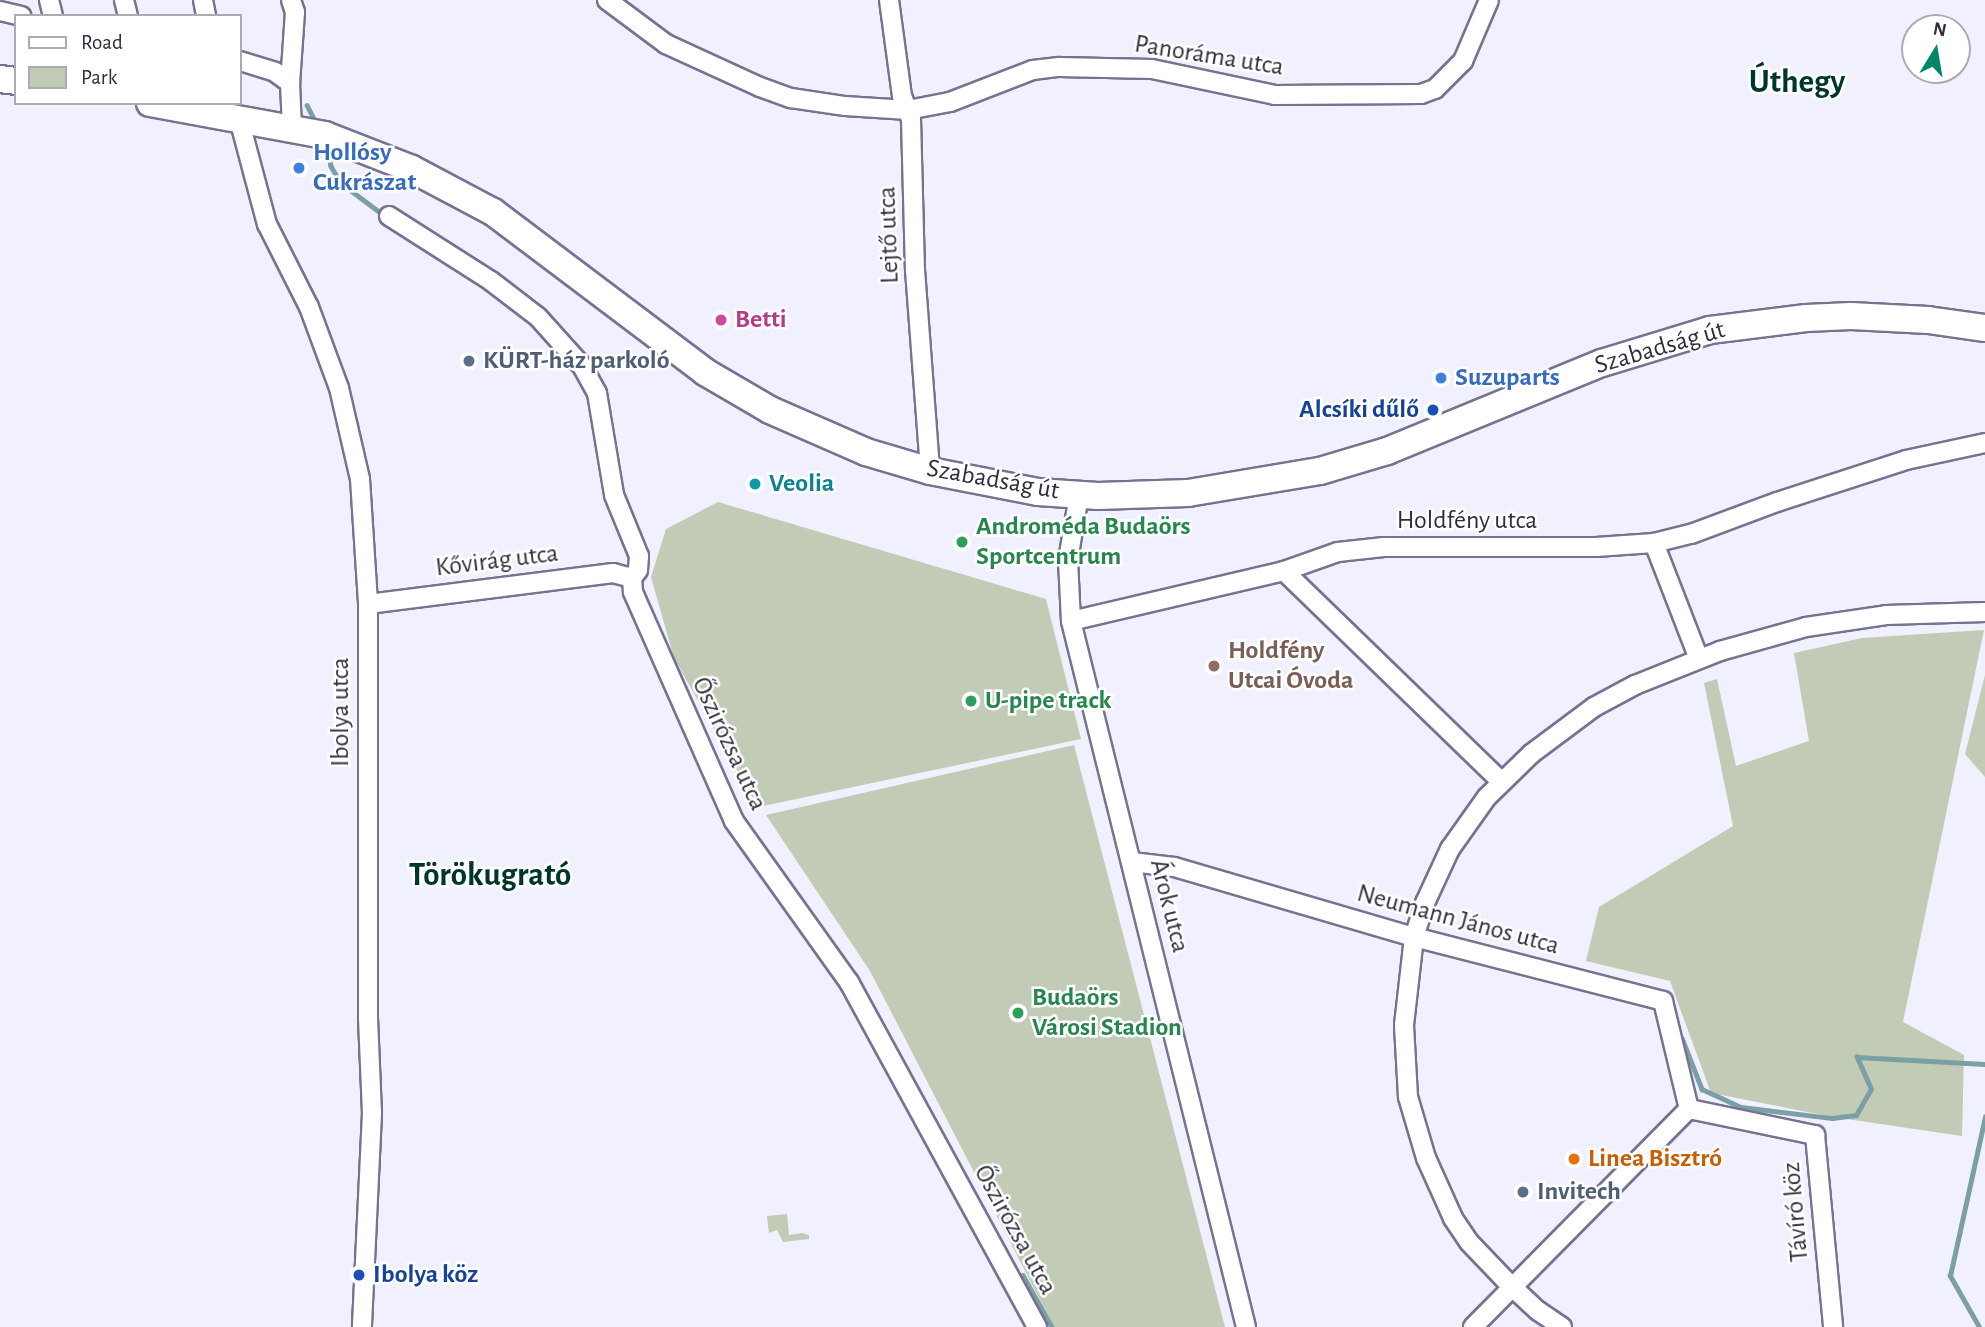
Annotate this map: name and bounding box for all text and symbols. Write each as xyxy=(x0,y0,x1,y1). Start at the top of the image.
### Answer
legend xyxy=(14,14,242,105)
north arrow xyxy=(1901,14,1971,84)
text: N xyxy=(1931,19,1948,40)
street label: Panoráma utca xyxy=(1132,29,1286,83)
text: Road xyxy=(81,32,123,53)
district label: Úthegy xyxy=(1749,63,1845,103)
text: Park xyxy=(81,67,117,88)
place label: Hollósy Cukrászat xyxy=(313,137,416,198)
marker: Hollósy Cukrászat xyxy=(291,160,307,176)
street label: Lejtő utca xyxy=(872,186,906,284)
place label: Betti xyxy=(735,304,787,336)
marker: Betti xyxy=(713,312,729,328)
street label: Szabadság út xyxy=(1591,315,1729,381)
place label: KÜRT-ház parkoló xyxy=(483,345,670,377)
marker: KÜRT-ház parkoló xyxy=(461,353,477,369)
place label: Suzuparts xyxy=(1455,362,1560,394)
marker: Suzuparts xyxy=(1433,370,1449,386)
place label: Alcsíki dűlő xyxy=(1299,394,1419,426)
marker: Alcsíki dűlő xyxy=(1425,402,1441,418)
street label: Szabadság út xyxy=(924,453,1062,507)
place label: Veolia xyxy=(769,468,834,500)
marker: Veolia xyxy=(747,476,763,492)
street label: Holdfény utca xyxy=(1397,505,1537,537)
place label: Androméda Budaörs Sportcentrum xyxy=(976,511,1190,572)
marker: Androméda Budaörs Sportcentrum xyxy=(954,534,970,550)
street label: Kővirág utca xyxy=(434,538,560,584)
place label: Holdfény Utcai Óvoda xyxy=(1228,635,1353,696)
street label: Ibolya utca xyxy=(325,657,357,767)
marker: Holdfény Utcai Óvoda xyxy=(1206,658,1222,674)
street label: Őszirózsa utca xyxy=(685,672,773,816)
place label: U-pipe track xyxy=(985,685,1111,717)
marker: U-pipe track xyxy=(963,693,979,709)
district label: Törökugrató xyxy=(409,856,571,896)
street label: Árok utca xyxy=(1142,856,1196,956)
street label: Neumann János utca xyxy=(1354,878,1562,962)
place label: Budaörs Városi Stadion xyxy=(1032,982,1182,1044)
marker: Budaörs Városi Stadion xyxy=(1010,1005,1026,1021)
place label: Linea Bisztró xyxy=(1588,1143,1722,1175)
marker: Linea Bisztró xyxy=(1566,1151,1582,1167)
street label: Őszirózsa utca xyxy=(967,1160,1063,1300)
street label: Távíró köz xyxy=(1776,1161,1816,1263)
place label: Invitech xyxy=(1537,1176,1621,1208)
marker: Invitech xyxy=(1515,1184,1531,1200)
place label: Ibolya köz xyxy=(373,1259,478,1291)
marker: Ibolya köz xyxy=(351,1267,367,1283)

